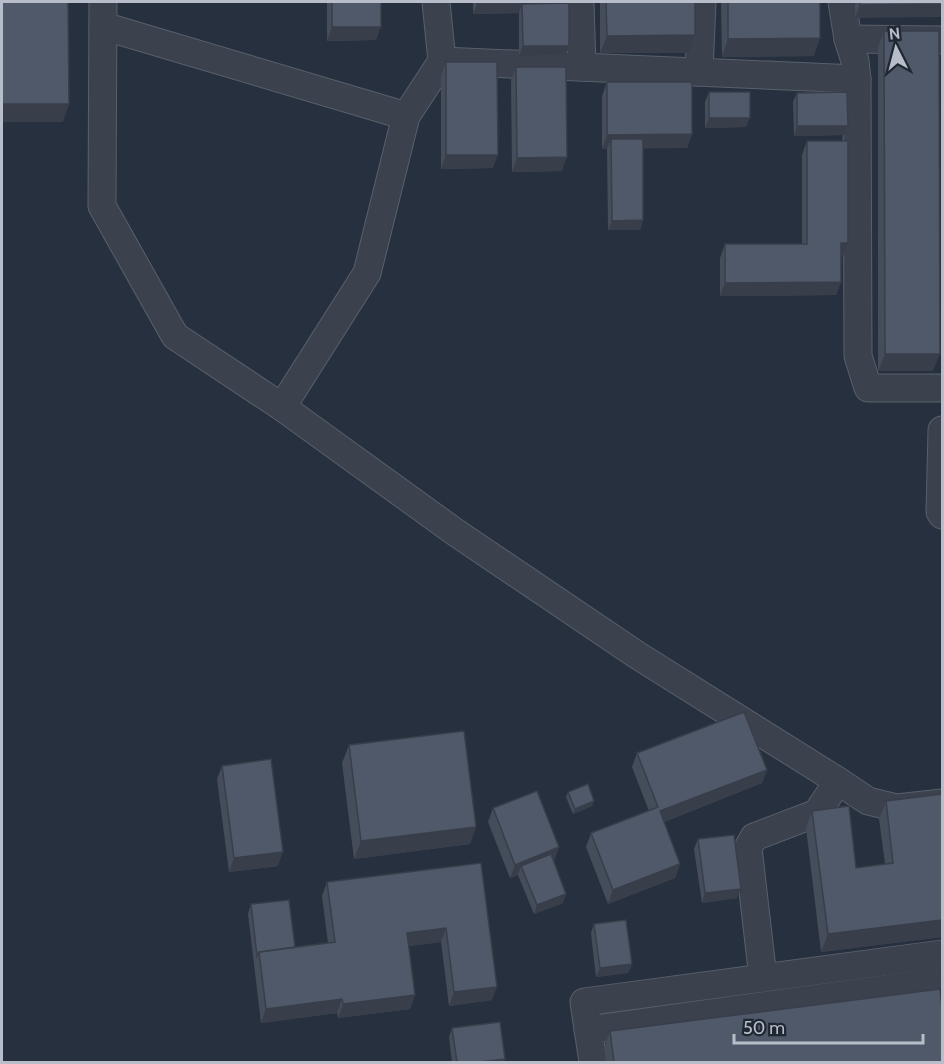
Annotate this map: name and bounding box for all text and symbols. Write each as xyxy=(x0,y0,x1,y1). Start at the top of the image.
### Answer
north arrow xyxy=(866,18,926,78)
text: N xyxy=(888,24,901,44)
scale bar xyxy=(734,1007,923,1045)
text: 50 m xyxy=(743,1017,785,1039)

